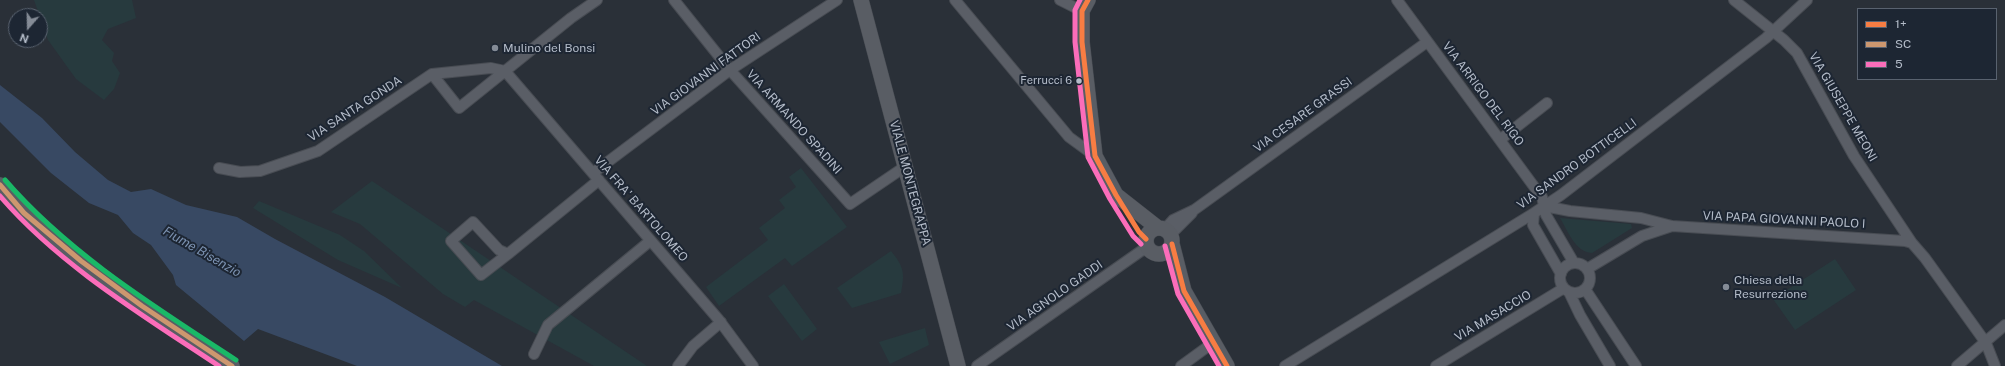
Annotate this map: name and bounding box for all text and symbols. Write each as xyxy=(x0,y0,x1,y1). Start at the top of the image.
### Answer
north arrow xyxy=(8,8,48,48)
legend xyxy=(1857,8,1997,80)
text: 1+ xyxy=(1895,17,1907,31)
street label: VIA GIOVANNI FATTORI xyxy=(648,29,764,119)
text: N xyxy=(18,31,30,45)
text: SC xyxy=(1895,37,1911,51)
street label: VIA ARRIGO DEL RIGO xyxy=(1439,39,1527,149)
place label: Mulino del Bonsi xyxy=(503,41,595,55)
marker: Mulino del Bonsi xyxy=(490,43,500,53)
street label: VIA GIUSEPPE MEONI xyxy=(1806,50,1880,164)
text: 5 xyxy=(1895,57,1903,71)
street label: VIA ARMANDO SPADINI xyxy=(743,67,845,177)
street label: VIA SANTA GONDA xyxy=(305,73,405,145)
place label: Ferrucci 6 xyxy=(1020,74,1072,88)
street label: VIA CESARE GRASSI xyxy=(1251,74,1355,156)
marker: Ferrucci 6 xyxy=(1074,76,1084,86)
street label: VIA SANDRO BOTTICELLI xyxy=(1514,116,1640,212)
street label: VIALE MONTEGRAPPA xyxy=(886,119,934,247)
street label: VIA FRA' BARTOLOMEO xyxy=(591,153,691,265)
street label: VIA PAPA GIOVANNI PAOLO I xyxy=(1702,209,1866,231)
water label: Fiume Bisenzio xyxy=(160,223,244,281)
street label: VIA AGNOLO GADDI xyxy=(1004,258,1106,334)
place label: Chiesa della Resurrezione xyxy=(1734,273,1807,301)
marker: Chiesa della Resurrezione xyxy=(1721,282,1731,292)
street label: VIA MASACCIO xyxy=(1452,288,1534,344)

